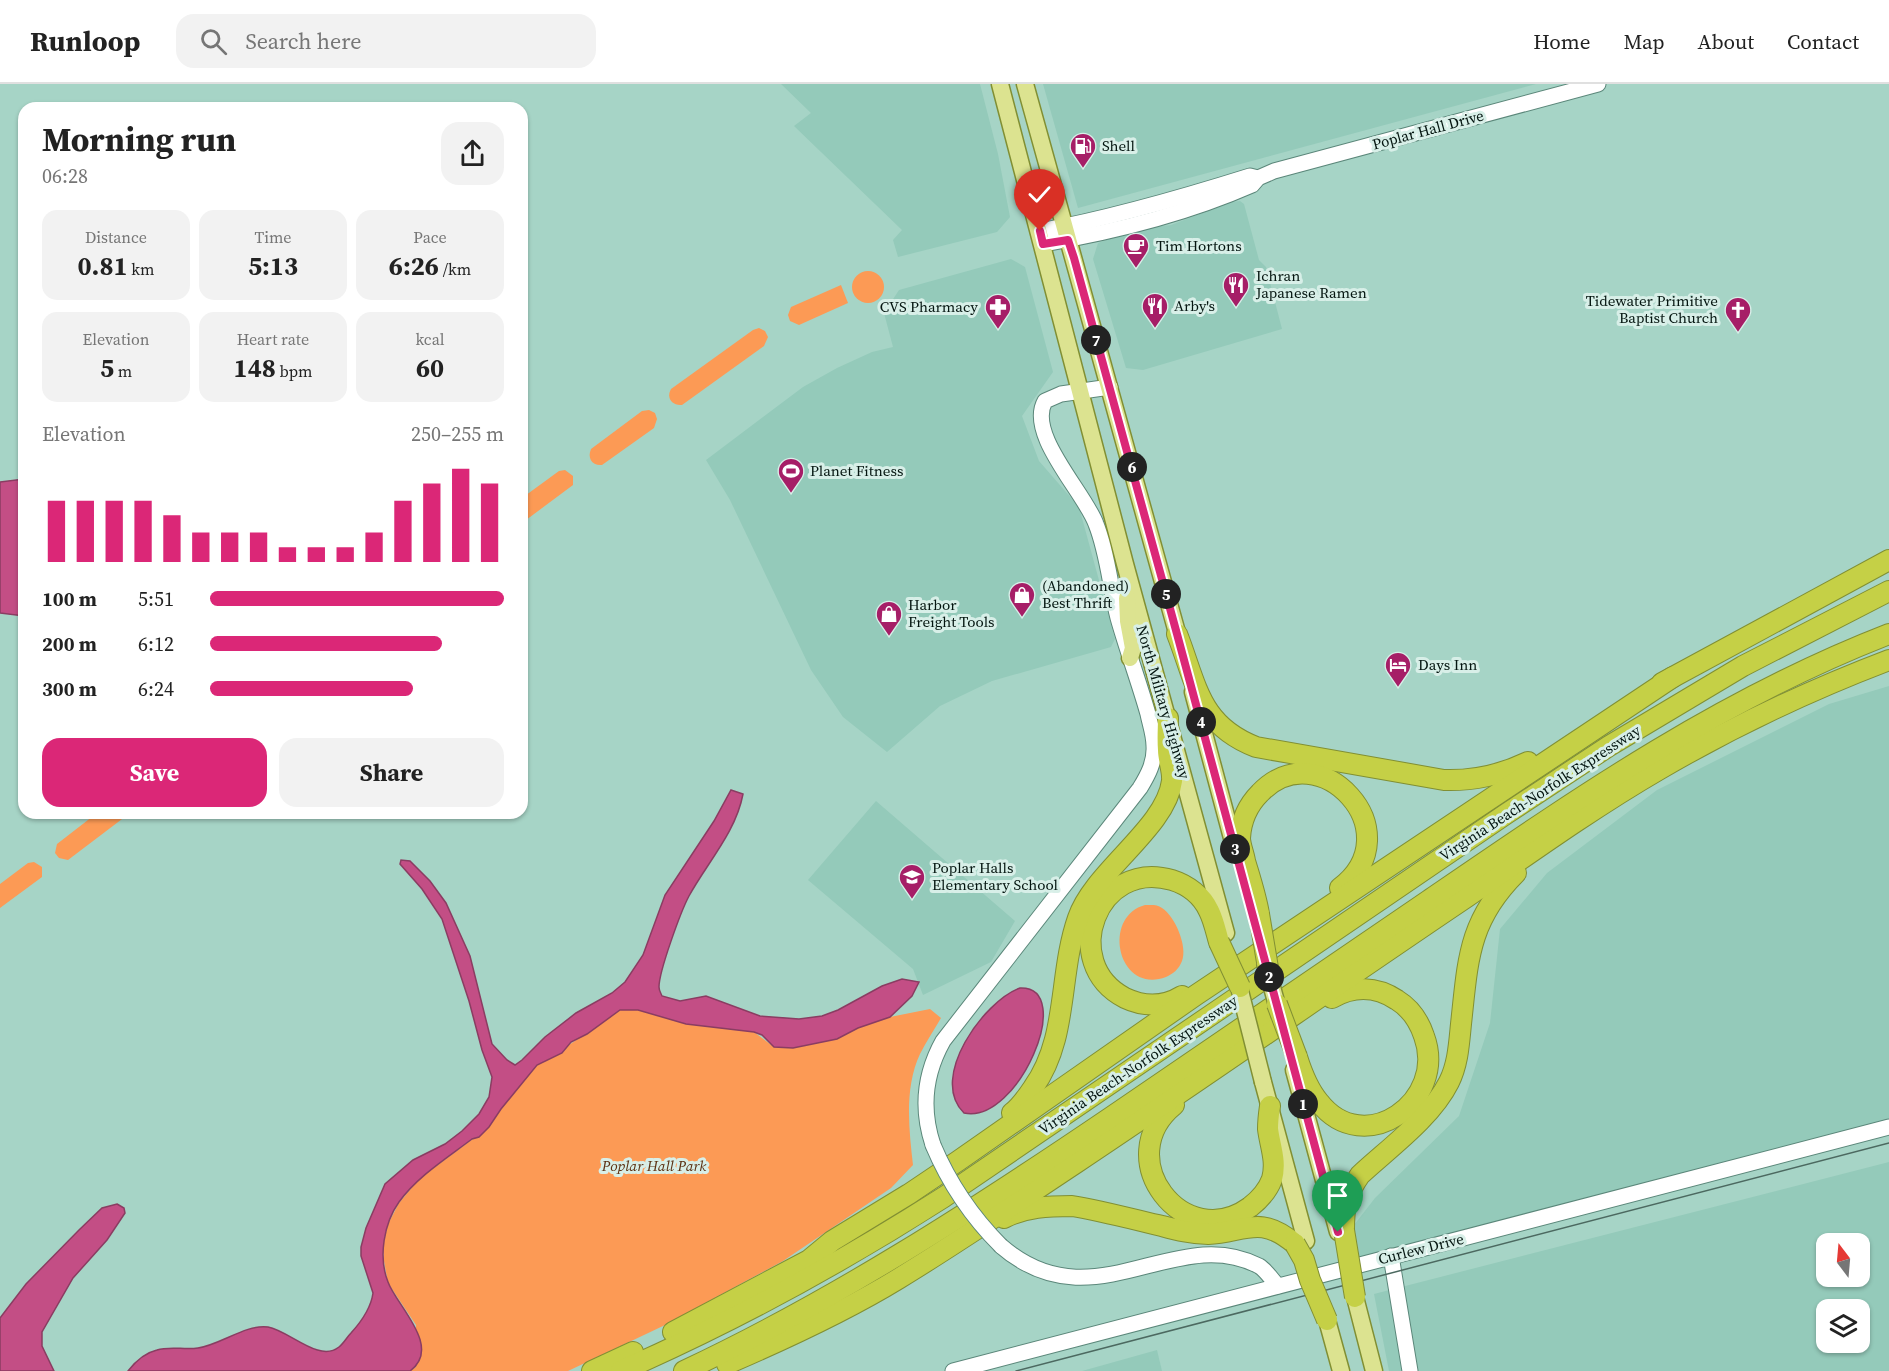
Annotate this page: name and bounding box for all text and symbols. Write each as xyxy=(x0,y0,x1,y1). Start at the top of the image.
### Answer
search box xyxy=(176,14,596,68)
text: Runloop xyxy=(30,22,140,60)
icon: search xyxy=(197,25,230,58)
text: Search here xyxy=(245,26,361,56)
text: Home xyxy=(1533,27,1591,56)
text: Map xyxy=(1624,27,1665,56)
text: About xyxy=(1698,27,1754,56)
text: Contact xyxy=(1787,27,1859,56)
street label: Poplar Hall Drive xyxy=(1370,104,1486,155)
text: Morning run xyxy=(42,117,236,162)
button: share xyxy=(441,122,504,185)
fuel station icon: Shell xyxy=(1068,131,1098,169)
place label: Shell xyxy=(1102,135,1136,156)
text: 06:28 xyxy=(42,162,88,190)
pin xyxy=(1014,169,1065,231)
icon: check xyxy=(1023,178,1056,211)
text: Distance xyxy=(85,226,147,248)
text: Time xyxy=(254,226,292,248)
text: Pace xyxy=(413,226,447,248)
cafe icon: Tim Hortons xyxy=(1121,231,1151,269)
place label: Tim Hortons xyxy=(1156,235,1242,256)
text: 0.81 xyxy=(78,248,128,284)
text: 5:13 xyxy=(248,248,298,284)
text: 6:26 xyxy=(389,248,439,284)
text: km xyxy=(128,258,154,280)
text: /km xyxy=(439,258,471,280)
place label: Ichran Japanese Ramen xyxy=(1255,265,1367,303)
restaurant icon: Ichran Japanese Ramen xyxy=(1221,270,1251,308)
place label: Tidewater Primitive Baptist Church xyxy=(1586,290,1718,328)
restaurant icon: Arby's xyxy=(1140,291,1170,329)
pharmacy icon: CVS Pharmacy xyxy=(983,292,1013,330)
place label: Arby's xyxy=(1174,295,1215,316)
church icon: Tidewater Primitive Baptist Church xyxy=(1723,295,1753,333)
place label: CVS Pharmacy xyxy=(880,296,978,317)
pin: 7 xyxy=(1081,325,1111,355)
text: Elevation xyxy=(83,328,149,350)
text: Heart rate xyxy=(237,328,309,350)
text: kcal xyxy=(415,328,445,350)
text: 7 xyxy=(1092,329,1100,351)
text: 5 xyxy=(100,350,114,386)
text: 148 xyxy=(234,350,276,386)
text: 60 xyxy=(416,350,444,386)
text: m xyxy=(114,360,132,382)
text: bpm xyxy=(276,360,312,382)
text: Elevation xyxy=(42,420,126,448)
text: 250–255 m xyxy=(411,420,504,448)
pin: 6 xyxy=(1117,452,1147,482)
sports icon: Planet Fitness xyxy=(776,456,806,494)
text: 6 xyxy=(1128,456,1136,478)
place label: Planet Fitness xyxy=(810,460,903,481)
place label: (Abandoned) Best Thrift xyxy=(1042,575,1129,613)
pin: 5 xyxy=(1151,579,1181,609)
shop icon: (Abandoned) Best Thrift xyxy=(1007,580,1037,618)
text: 5 xyxy=(1162,583,1170,605)
text: 100 m xyxy=(42,585,97,613)
text: 5:51 xyxy=(138,585,174,613)
place label: Harbor Freight Tools xyxy=(908,594,995,632)
shop icon: Harbor Freight Tools xyxy=(874,599,904,637)
street label: North Military Highway xyxy=(1131,623,1196,781)
text: 200 m xyxy=(42,630,97,658)
text: 6:12 xyxy=(138,630,174,658)
hotel icon: Days Inn xyxy=(1383,650,1413,688)
place label: Days Inn xyxy=(1418,654,1477,675)
text: 300 m xyxy=(42,675,97,703)
text: 6:24 xyxy=(138,675,174,703)
pin: 4 xyxy=(1186,707,1216,737)
text: 4 xyxy=(1197,711,1205,733)
street label: Virginia Beach-Norfolk Expressway xyxy=(1435,719,1645,866)
button: Save xyxy=(42,738,267,807)
button: Share xyxy=(279,738,504,807)
pin: 3 xyxy=(1220,834,1250,864)
text: 3 xyxy=(1231,838,1239,860)
place label: Poplar Halls Elementary School xyxy=(932,857,1059,895)
school or university icon: Poplar Halls Elementary School xyxy=(897,862,927,900)
pin: 2 xyxy=(1254,962,1284,992)
text: 2 xyxy=(1265,966,1273,988)
street label: Virginia Beach-Norfolk Expressway xyxy=(1034,990,1242,1139)
pin: 1 xyxy=(1288,1089,1318,1119)
text: 1 xyxy=(1299,1093,1307,1115)
park label: Poplar Hall Park xyxy=(601,1155,707,1176)
pin xyxy=(1312,1170,1363,1232)
icon: arrive xyxy=(1321,1179,1354,1212)
street label: Curlew Drive xyxy=(1376,1228,1466,1269)
north arrow xyxy=(1816,1233,1870,1287)
map controls xyxy=(1816,1233,1870,1353)
button: layers xyxy=(1816,1299,1870,1353)

